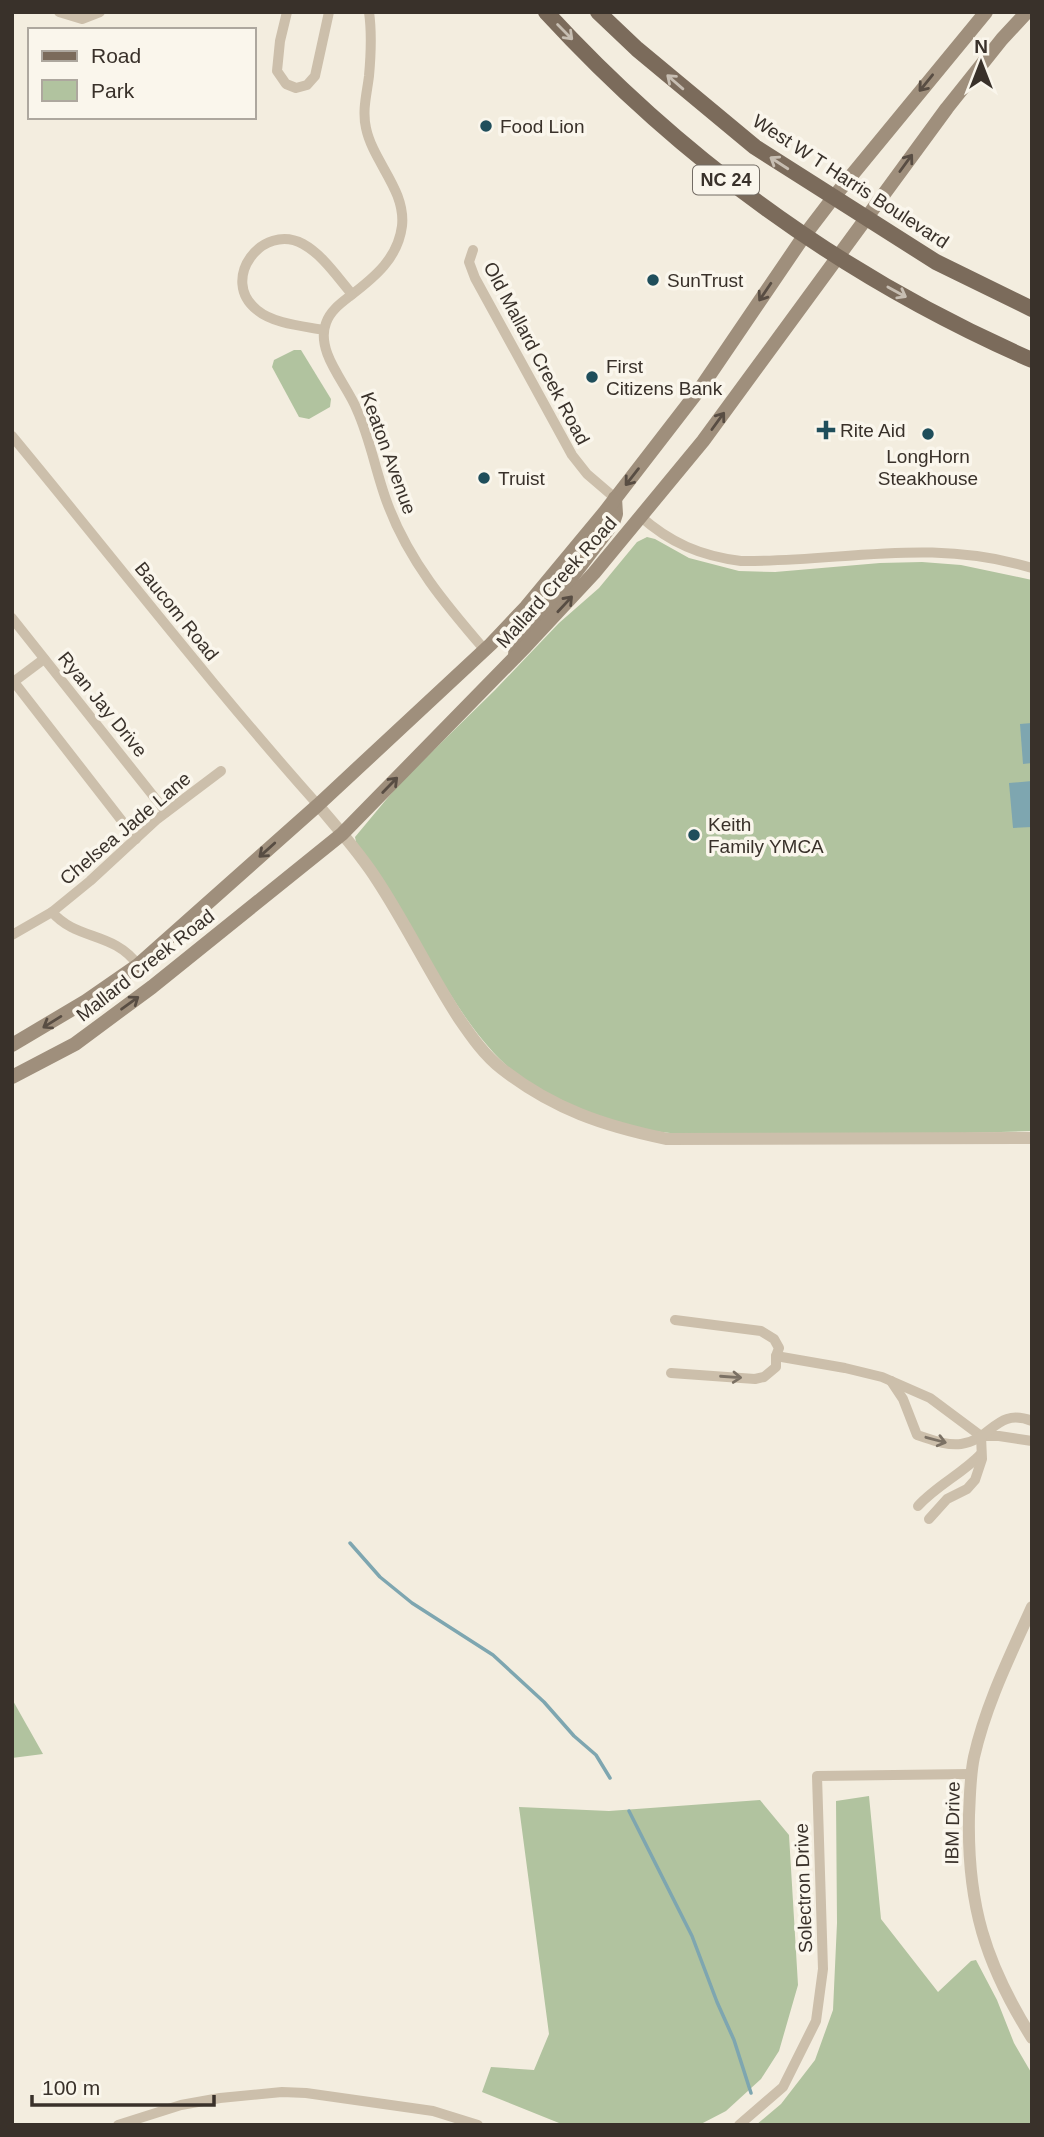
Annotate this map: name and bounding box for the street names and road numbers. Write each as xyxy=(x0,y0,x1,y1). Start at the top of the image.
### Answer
street label: West W T Harris Boulevard xyxy=(749,110,953,253)
road number: NC 24 xyxy=(693,166,759,195)
street label: Old Mallard Creek Road xyxy=(479,258,594,448)
street label: Keaton Avenue xyxy=(357,389,420,517)
street label: Mallard Creek Road xyxy=(492,513,621,652)
street label: Baucom Road xyxy=(131,558,223,665)
street label: Ryan Jay Drive xyxy=(54,648,151,761)
street label: Chelsea Jade Lane xyxy=(56,768,195,889)
street label: Mallard Creek Road xyxy=(72,905,218,1026)
street label: IBM Drive xyxy=(941,1781,964,1865)
street label: Solectron Drive xyxy=(791,1823,816,1953)

